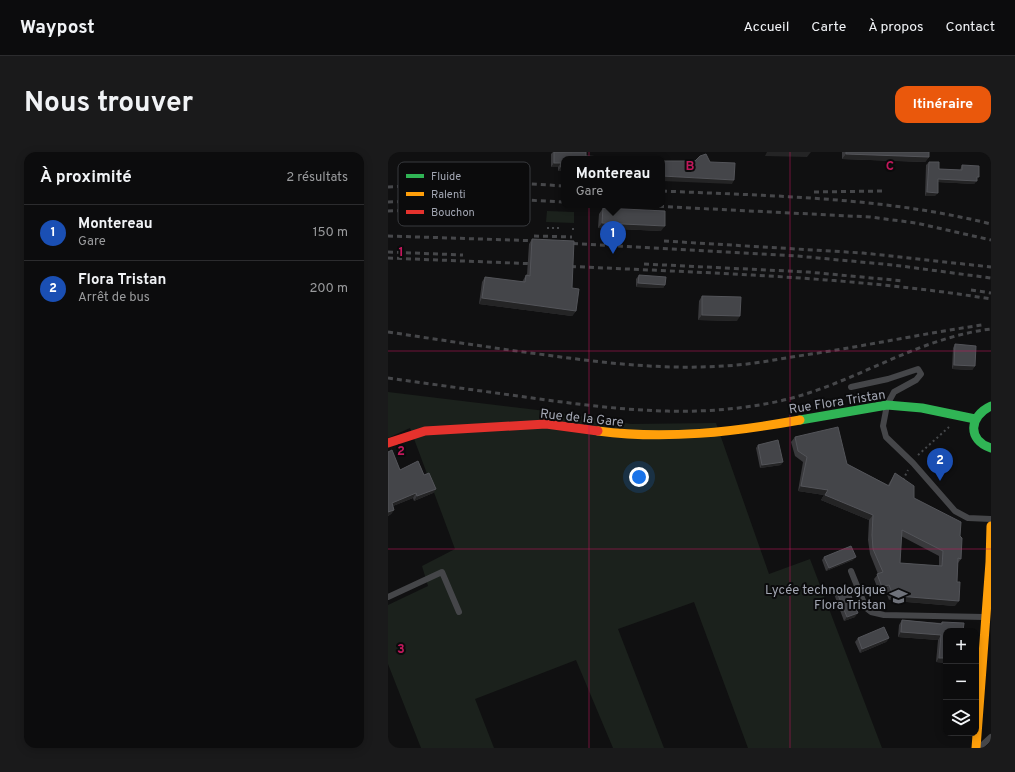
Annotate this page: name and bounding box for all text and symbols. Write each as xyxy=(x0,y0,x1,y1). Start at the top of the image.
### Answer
text: Waypost xyxy=(20,16,95,40)
text: Accueil xyxy=(743,19,789,36)
text: Carte xyxy=(811,19,846,36)
text: À propos xyxy=(868,19,924,36)
text: Contact xyxy=(946,19,995,36)
text: Nous trouver xyxy=(24,86,193,122)
button: Itinéraire xyxy=(895,86,991,123)
popup xyxy=(561,156,665,208)
text: B xyxy=(686,159,695,175)
text: C xyxy=(886,159,894,175)
legend xyxy=(398,162,530,226)
text: Montereau xyxy=(576,165,650,184)
text: À proximité xyxy=(40,167,132,189)
text: 2 résultats xyxy=(286,170,348,186)
text: Fluide xyxy=(431,170,461,184)
text: Gare xyxy=(576,184,603,200)
text: Ralenti xyxy=(431,188,466,202)
text: Bouchon xyxy=(431,206,475,220)
text: Montereau xyxy=(78,215,153,234)
pin: 1 xyxy=(600,221,626,254)
text: 1 xyxy=(50,225,56,241)
text: 150 m xyxy=(313,225,348,241)
text: Gare xyxy=(78,234,106,250)
text: 1 xyxy=(398,245,404,261)
text: Flora Tristan xyxy=(78,271,166,290)
text: 2 xyxy=(49,281,57,297)
text: 200 m xyxy=(309,281,348,297)
text: Arrêt de bus xyxy=(78,290,150,306)
street label: Rue Flora Tristan xyxy=(788,387,887,419)
street label: Rue de la Gare xyxy=(539,407,624,431)
text: 2 xyxy=(397,444,405,460)
pin: 2 xyxy=(927,448,953,481)
your location xyxy=(629,467,649,487)
place label: Lycée technologique Flora Tristan xyxy=(765,583,886,614)
school or university icon: Lycée technologique Flora Tristan xyxy=(889,586,909,606)
map controls xyxy=(943,628,979,736)
button: + xyxy=(943,628,979,664)
text: 3 xyxy=(397,642,405,658)
button: − xyxy=(943,664,979,700)
button: layers xyxy=(943,700,979,736)

